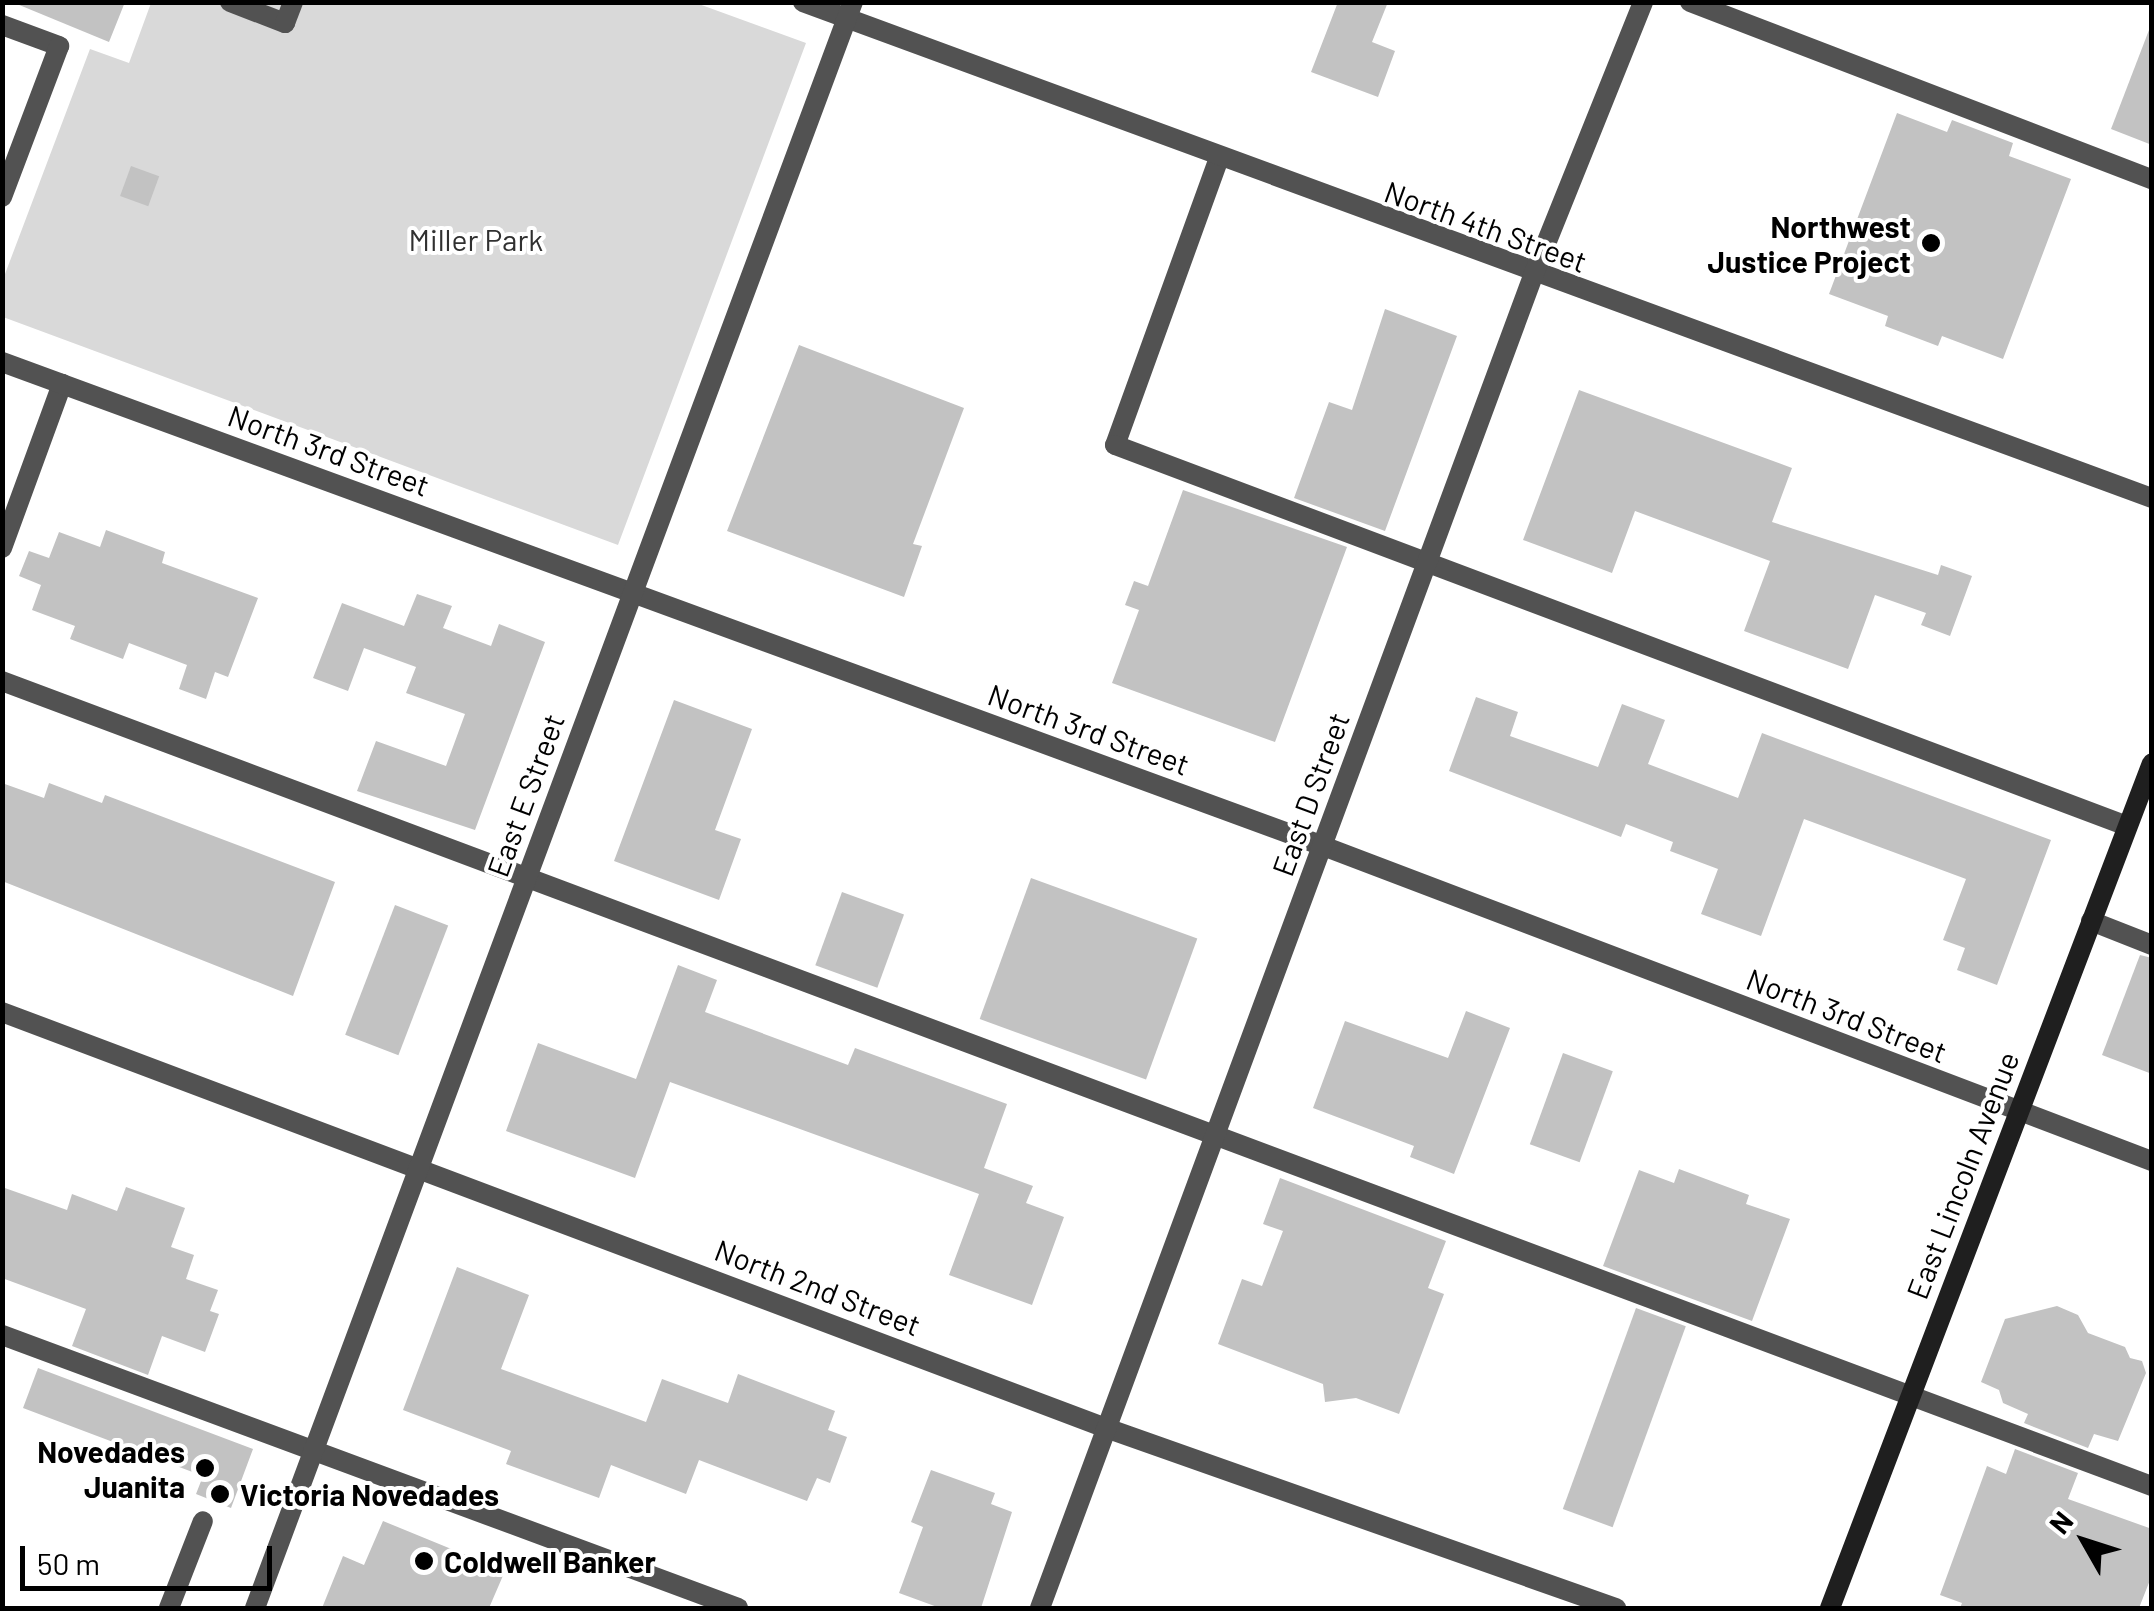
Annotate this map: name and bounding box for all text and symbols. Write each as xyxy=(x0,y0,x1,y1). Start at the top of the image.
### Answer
street label: North 4th Street xyxy=(1380,173,1592,279)
place label: Northwest Justice Project xyxy=(1708,208,1911,278)
park label: Miller Park xyxy=(409,221,543,257)
marker: Northwest Justice Project xyxy=(1920,232,1942,254)
street label: North 3rd Street xyxy=(223,397,435,503)
street label: North 3rd Street xyxy=(983,676,1195,782)
street label: East D Street xyxy=(1264,707,1356,881)
street label: East E Street xyxy=(479,709,571,881)
street label: North 3rd Street xyxy=(1742,960,1952,1070)
street label: East Lincoln Avenue xyxy=(1898,1046,2026,1304)
street label: North 2nd Street xyxy=(710,1231,926,1343)
place label: Novedades Juanita xyxy=(37,1433,185,1504)
marker: Novedades Juanita xyxy=(194,1457,216,1479)
place label: Victoria Novedades xyxy=(240,1476,499,1512)
marker: Victoria Novedades xyxy=(209,1483,231,1505)
north arrow xyxy=(2034,1491,2134,1591)
text: N xyxy=(2042,1504,2080,1540)
scale bar xyxy=(25,1526,278,1588)
place label: Coldwell Banker xyxy=(444,1543,656,1579)
text: 50 m xyxy=(37,1545,100,1581)
marker: Coldwell Banker xyxy=(413,1550,435,1572)

